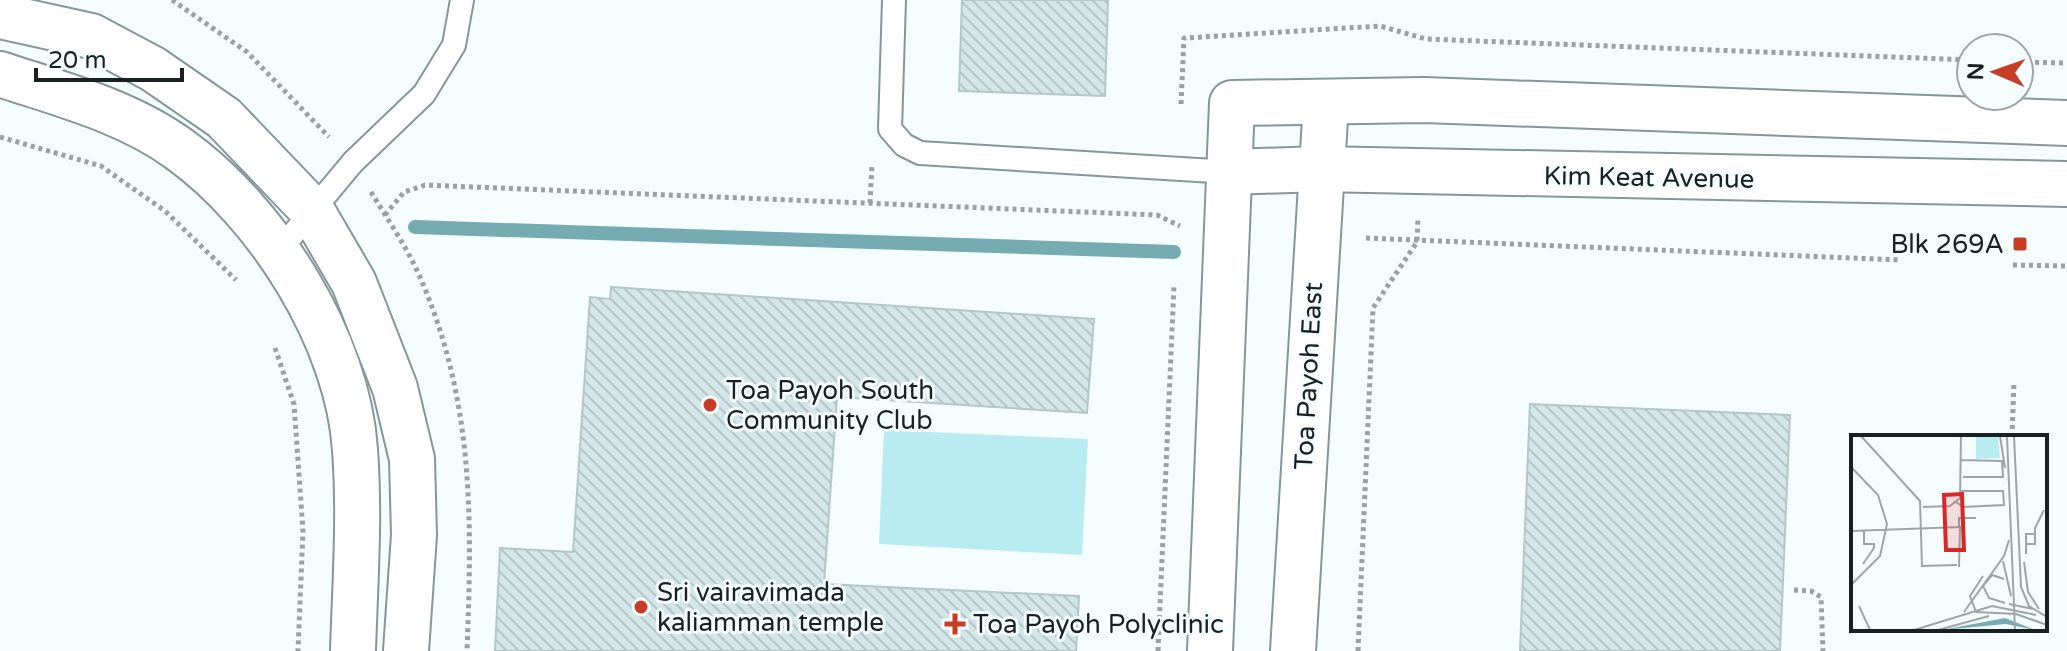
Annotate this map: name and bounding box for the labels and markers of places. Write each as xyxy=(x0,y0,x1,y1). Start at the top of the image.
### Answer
place label: Blk 269A xyxy=(1890,229,2004,260)
marker: Blk 269A xyxy=(2011,235,2029,253)
place label: Toa Payoh South Community Club xyxy=(726,375,934,436)
marker: Toa Payoh South Community Club xyxy=(701,396,719,414)
place label: Sri vairavimada kaliamman temple xyxy=(657,577,884,638)
marker: Sri vairavimada kaliamman temple xyxy=(632,598,650,616)
place label: Toa Payoh Polyclinic xyxy=(973,609,1224,640)
marker: Toa Payoh Polyclinic xyxy=(944,613,966,635)

